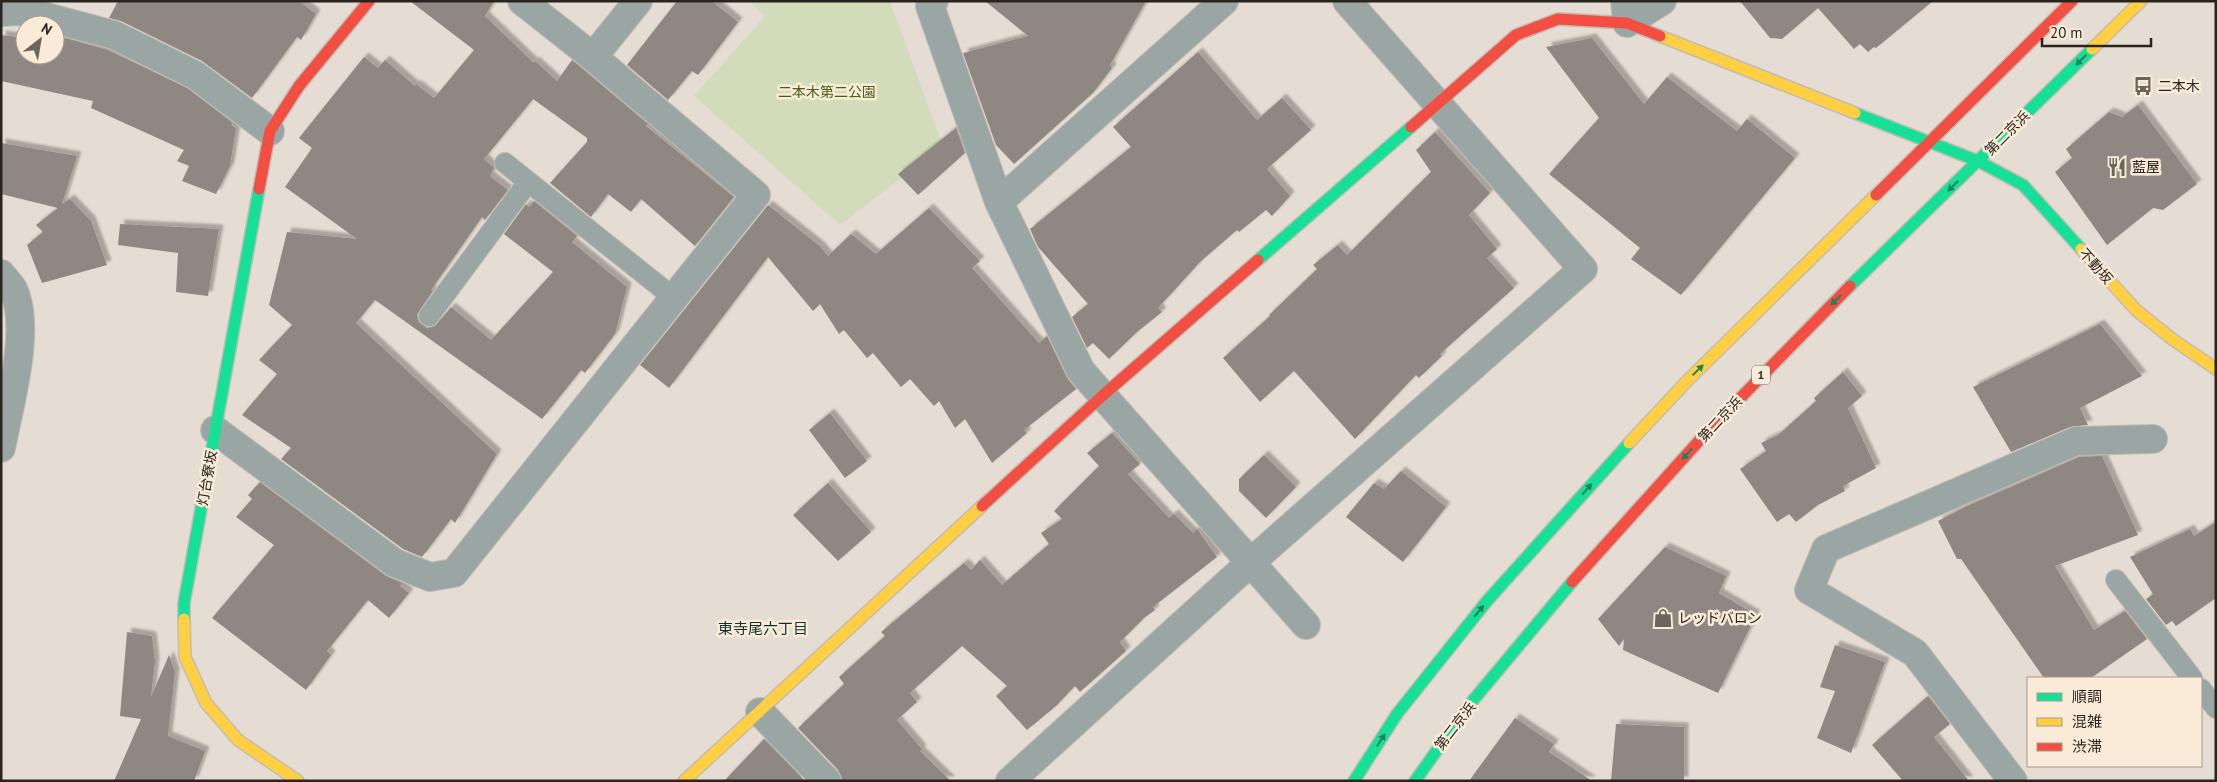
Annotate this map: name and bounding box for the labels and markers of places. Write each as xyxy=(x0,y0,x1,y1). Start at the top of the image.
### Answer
bus stop icon: 二本木 xyxy=(2132,75,2154,97)
place label: 二本木 xyxy=(2158,77,2200,95)
restaurant icon: 藍屋 xyxy=(2106,156,2128,178)
place label: 藍屋 xyxy=(2132,158,2160,176)
shop icon: レッドバロン xyxy=(1652,607,1674,629)
place label: レッドバロン xyxy=(1678,609,1762,627)

